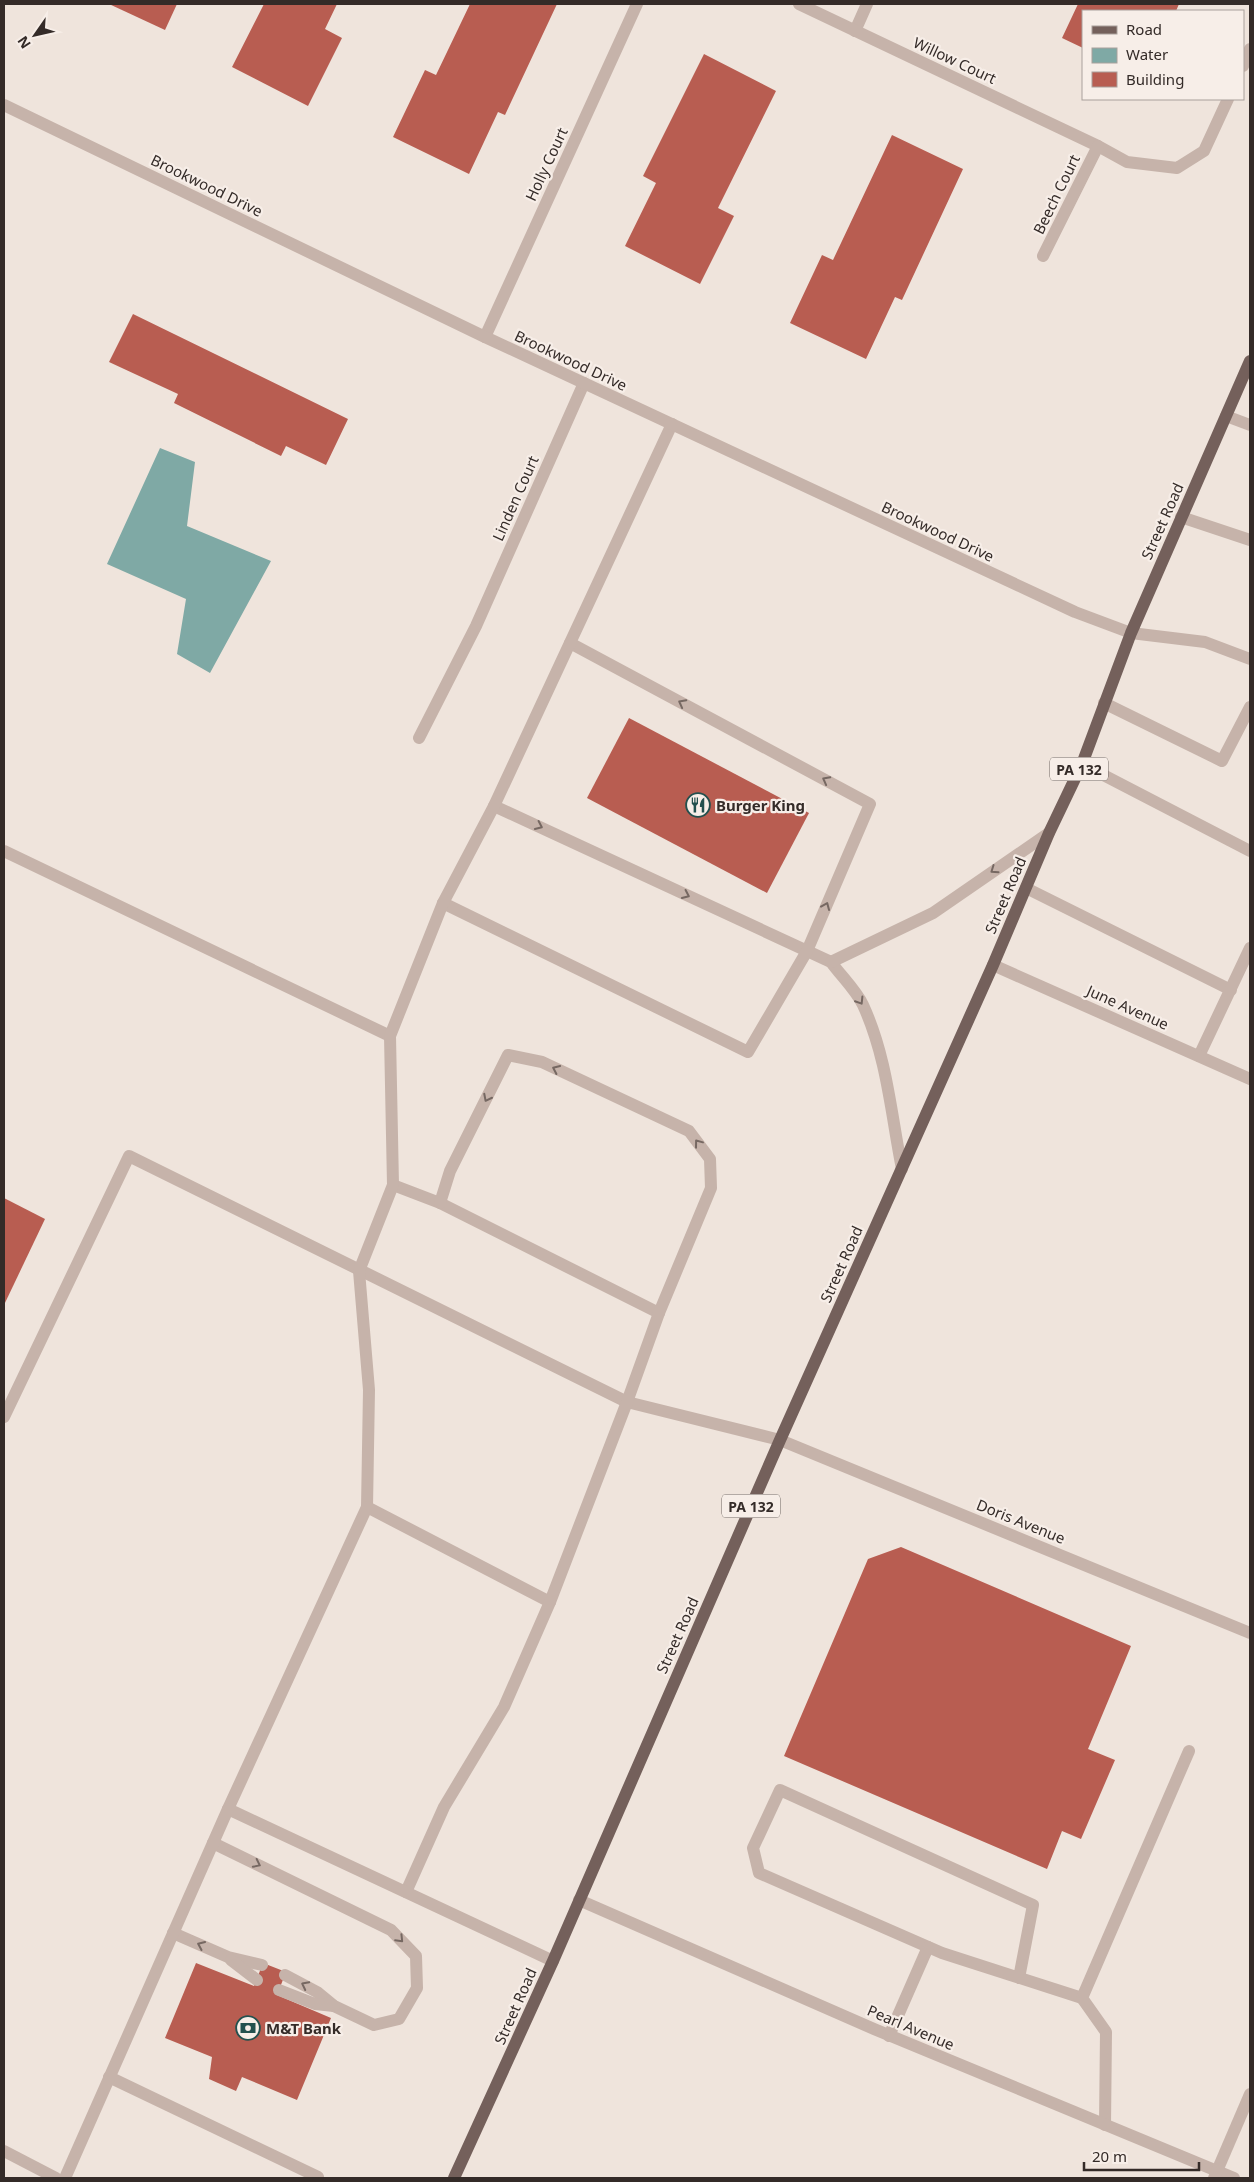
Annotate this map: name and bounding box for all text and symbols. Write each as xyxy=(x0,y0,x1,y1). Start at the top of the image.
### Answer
north arrow xyxy=(10,10,60,60)
legend xyxy=(1082,10,1244,100)
text: Road xyxy=(1126,19,1162,39)
street label: Willow Court xyxy=(910,32,1000,88)
text: N xyxy=(13,33,35,53)
text: Water xyxy=(1126,44,1168,64)
text: Building xyxy=(1126,69,1184,89)
street label: Holly Court xyxy=(520,123,572,204)
street label: Brookwood Drive xyxy=(148,149,266,221)
street label: Beech Court xyxy=(1028,150,1084,237)
street label: Brookwood Drive xyxy=(512,325,630,395)
street label: Linden Court xyxy=(487,452,543,544)
street label: Street Road xyxy=(1136,480,1188,562)
street label: Brookwood Drive xyxy=(879,496,997,566)
one-way arrow xyxy=(679,699,688,709)
road number: PA 132 xyxy=(1050,758,1108,781)
one-way arrow xyxy=(822,776,831,786)
restaurant icon: Burger King xyxy=(685,792,711,818)
place label: Burger King xyxy=(716,795,805,815)
one-way arrow xyxy=(534,820,543,831)
street label: Street Road xyxy=(980,853,1030,937)
one-way arrow xyxy=(990,864,1000,873)
one-way arrow xyxy=(681,889,690,899)
one-way arrow xyxy=(819,902,830,911)
street label: June Avenue xyxy=(1082,979,1172,1034)
one-way arrow xyxy=(854,996,863,1005)
one-way arrow xyxy=(552,1064,561,1075)
one-way arrow xyxy=(483,1093,493,1102)
one-way arrow xyxy=(696,1140,704,1149)
street label: Street Road xyxy=(815,1223,867,1305)
road number: PA 132 xyxy=(722,1494,780,1518)
street label: Doris Avenue xyxy=(974,1494,1068,1548)
street label: Street Road xyxy=(651,1594,703,1676)
one-way arrow xyxy=(252,1858,261,1868)
one-way arrow xyxy=(394,1934,403,1943)
one-way arrow xyxy=(197,1940,206,1951)
street label: Street Road xyxy=(489,1965,541,2047)
one-way arrow xyxy=(301,1981,310,1991)
street label: Pearl Avenue xyxy=(864,2000,958,2054)
bank icon: M&T Bank xyxy=(235,2015,261,2041)
place label: M&T Bank xyxy=(266,2018,342,2038)
scale bar xyxy=(1084,2140,1199,2172)
text: 20 m xyxy=(1092,2146,1127,2166)

